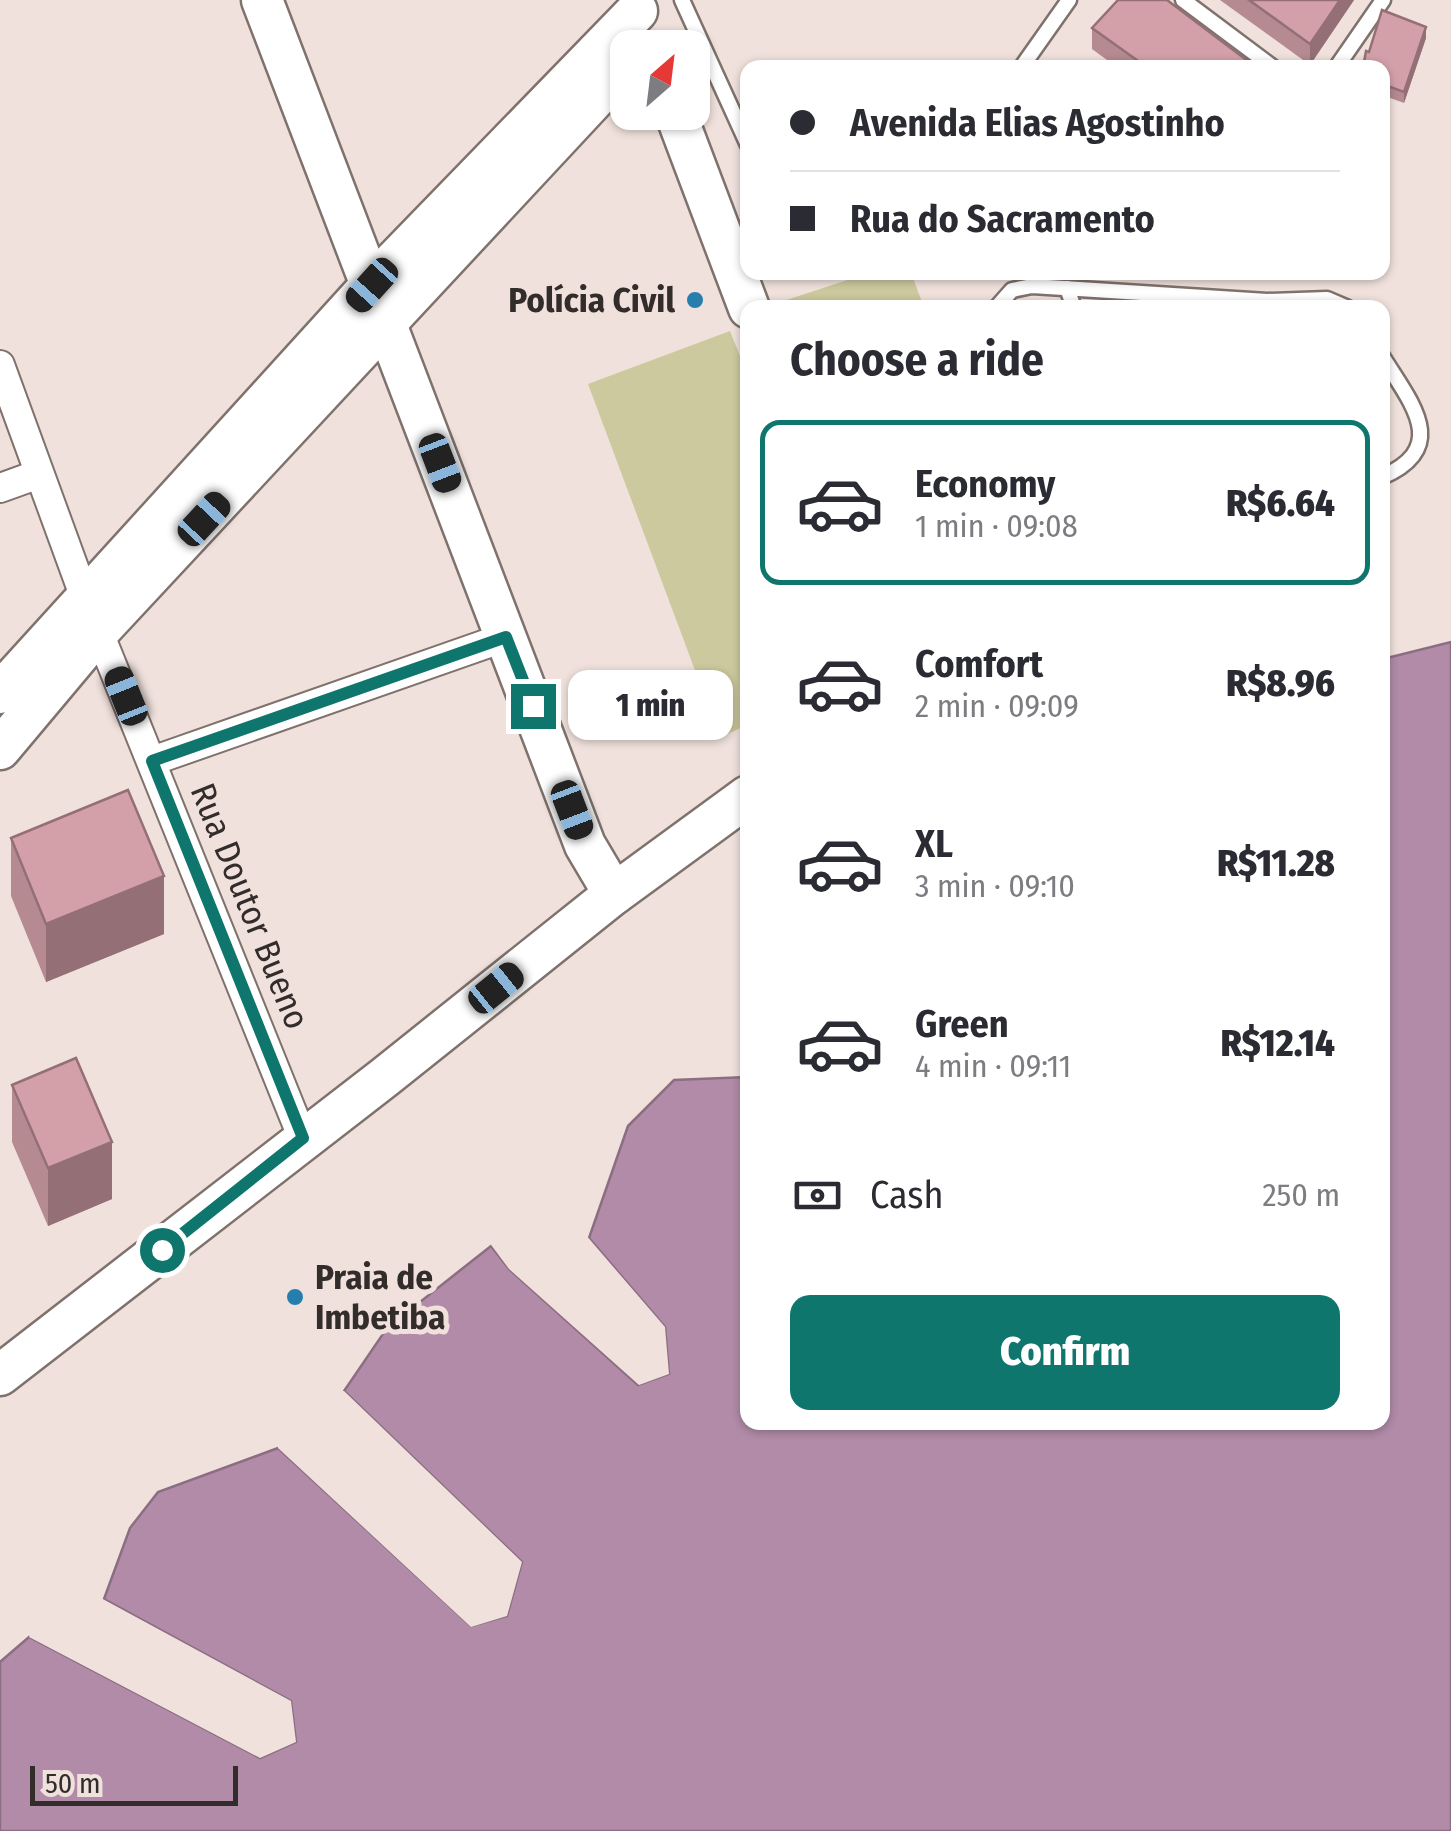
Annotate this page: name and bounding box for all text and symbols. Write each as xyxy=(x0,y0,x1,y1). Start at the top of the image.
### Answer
north arrow xyxy=(610,30,710,130)
map controls xyxy=(610,30,710,130)
text: Avenida Elias Agostinho xyxy=(850,100,1225,146)
text: Rua do Sacramento xyxy=(850,196,1155,242)
car xyxy=(341,253,403,317)
place label: Polícia Civil xyxy=(508,279,675,321)
marker: Polícia Civil xyxy=(684,289,706,311)
text: Choose a ride xyxy=(790,333,1044,387)
car xyxy=(415,430,465,496)
icon: car xyxy=(795,458,885,548)
text: Economy xyxy=(915,461,1055,507)
text: R$6.64 xyxy=(1226,480,1335,526)
car xyxy=(173,487,235,551)
text: 1 min · 09:08 xyxy=(915,507,1078,545)
icon: car xyxy=(795,638,885,728)
text: Comfort xyxy=(915,641,1043,687)
text: R$8.96 xyxy=(1226,660,1335,706)
car xyxy=(101,663,151,729)
callout: 1 min xyxy=(568,671,733,741)
route end xyxy=(511,684,556,729)
text: 1 min xyxy=(616,686,685,724)
text: 2 min · 09:09 xyxy=(915,687,1079,725)
street label: Rua Doutor Bueno xyxy=(182,777,318,1035)
car xyxy=(547,777,597,843)
icon: car xyxy=(795,818,885,908)
text: XL xyxy=(915,821,953,867)
text: R$11.28 xyxy=(1217,840,1335,886)
text: 3 min · 09:10 xyxy=(915,867,1075,905)
car xyxy=(463,957,529,1019)
icon: car xyxy=(795,998,885,1088)
text: Green xyxy=(915,1001,1009,1047)
text: R$12.14 xyxy=(1220,1020,1335,1066)
text: 4 min · 09:11 xyxy=(915,1047,1071,1085)
icon: cash xyxy=(790,1168,845,1223)
text: Cash xyxy=(870,1172,944,1218)
text: 250 m xyxy=(1262,1176,1340,1214)
route start xyxy=(140,1228,185,1273)
place label: Praia de Imbetiba xyxy=(315,1256,445,1338)
marker: Praia de Imbetiba xyxy=(284,1286,306,1308)
button: Confirm xyxy=(790,1295,1340,1410)
scale bar xyxy=(30,1761,238,1806)
text: 50 m xyxy=(45,1767,101,1800)

